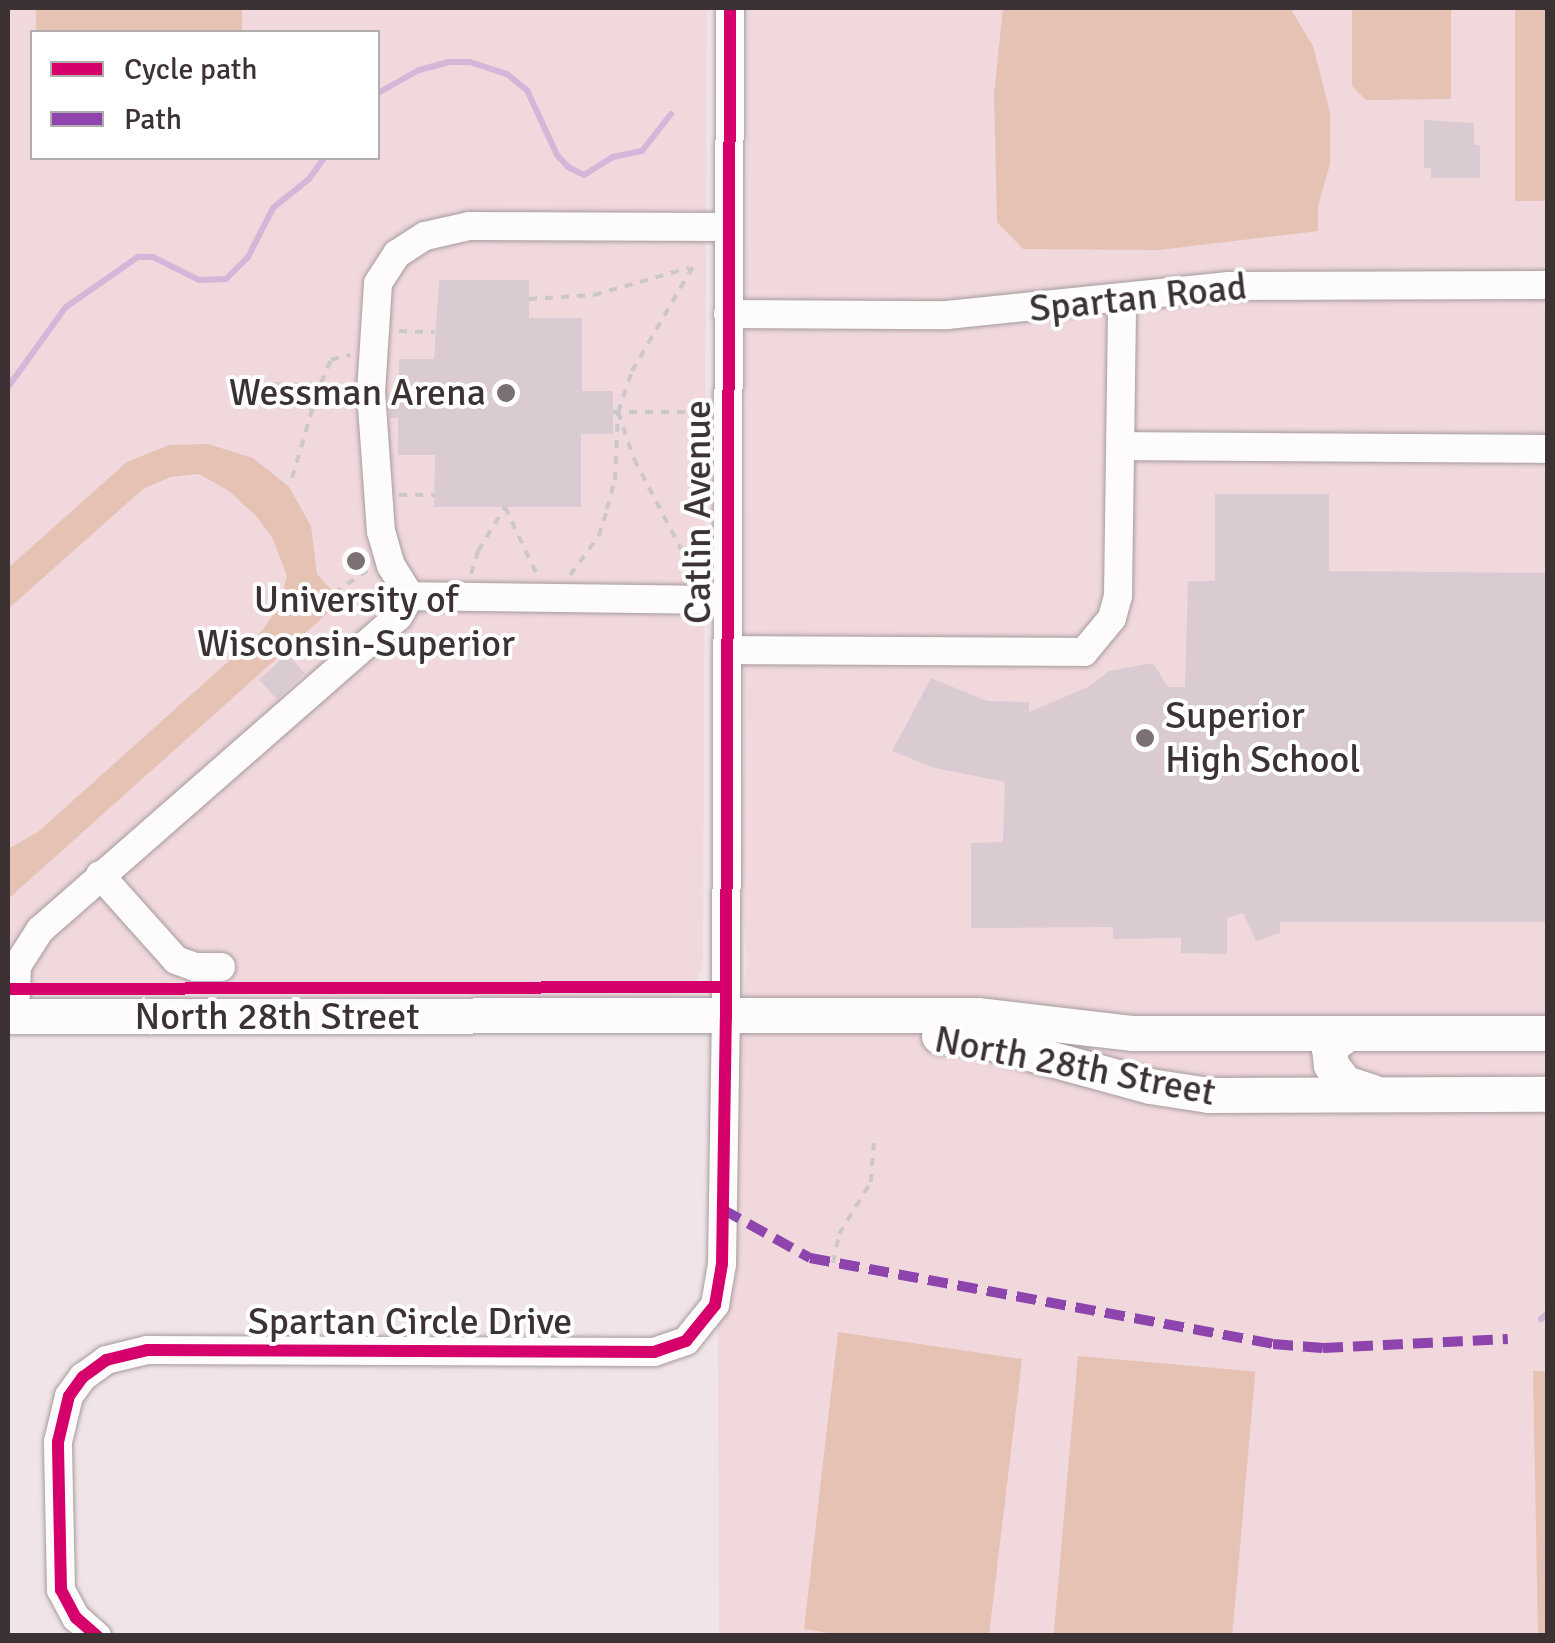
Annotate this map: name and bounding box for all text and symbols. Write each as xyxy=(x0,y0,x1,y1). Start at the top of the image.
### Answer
legend xyxy=(30,30,380,160)
text: Cycle path xyxy=(124,51,258,88)
text: Path xyxy=(124,101,182,138)
street label: Spartan Road xyxy=(1027,264,1249,332)
place label: Wessman Arena xyxy=(229,370,486,416)
marker: Wessman Arena xyxy=(495,382,517,404)
street label: Catlin Avenue xyxy=(675,400,721,624)
marker: University of Wisconsin-Superior xyxy=(345,550,367,572)
place label: University of Wisconsin-Superior xyxy=(197,577,515,666)
place label: Superior High School xyxy=(1165,693,1360,782)
marker: Superior High School xyxy=(1134,727,1156,749)
street label: North 28th Street xyxy=(134,994,420,1040)
street label: North 28th Street xyxy=(931,1016,1219,1116)
street label: Spartan Circle Drive xyxy=(248,1299,572,1345)

